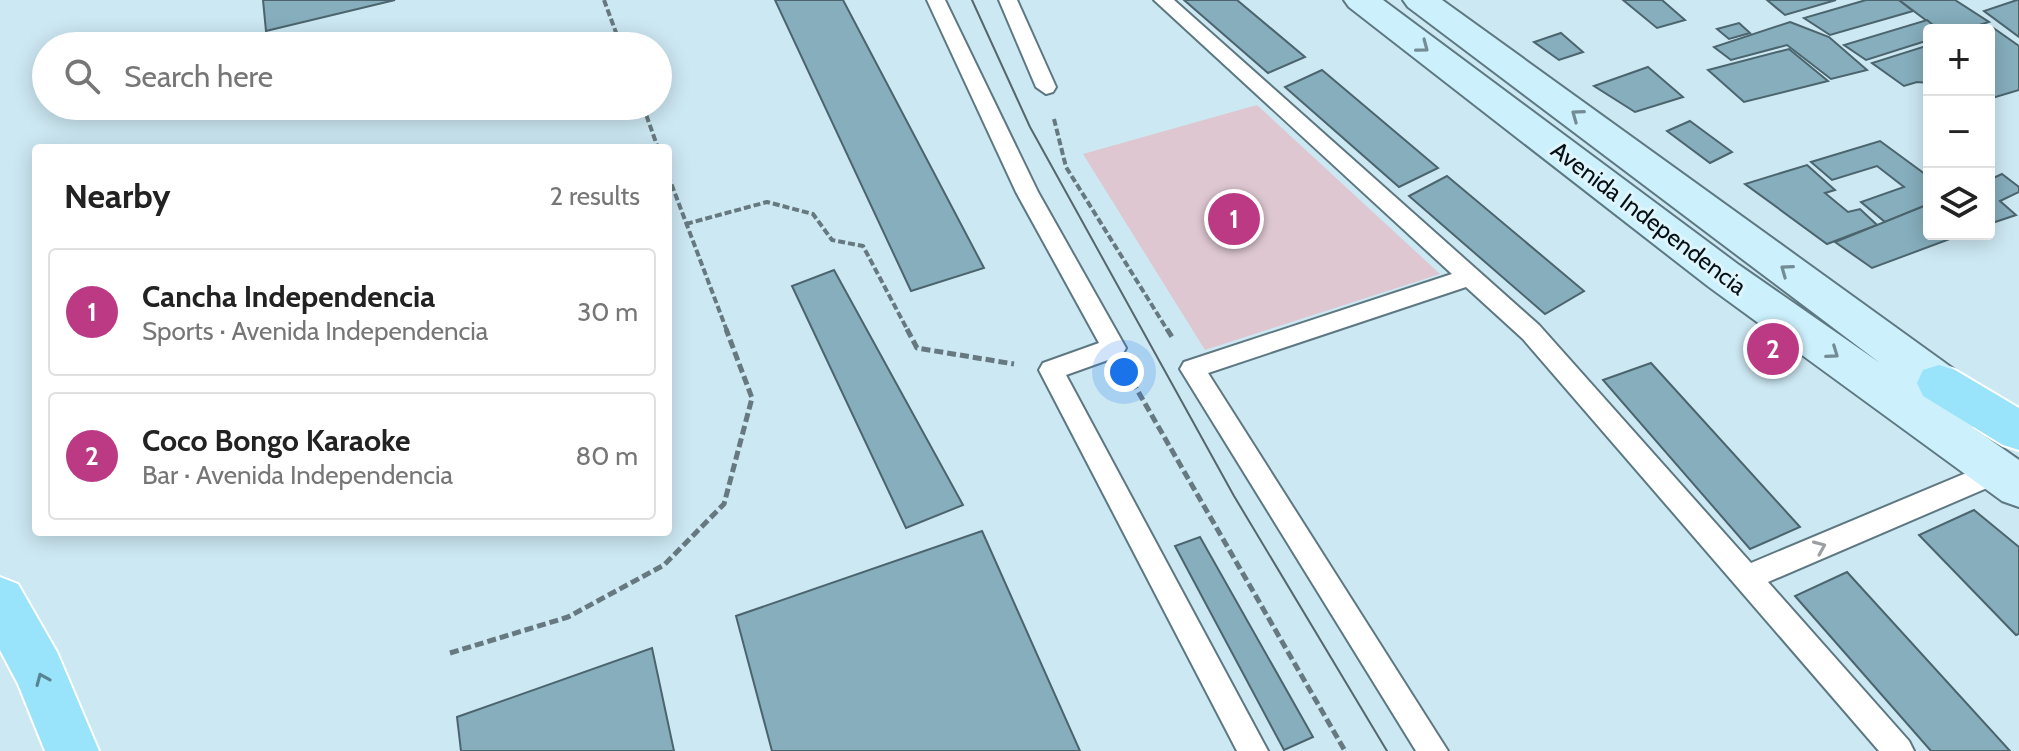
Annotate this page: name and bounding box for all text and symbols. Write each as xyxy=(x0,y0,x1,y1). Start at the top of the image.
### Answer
map controls xyxy=(1923,24,1995,240)
button: + xyxy=(1923,24,1995,96)
search box xyxy=(32,32,672,120)
one-way arrow xyxy=(1414,38,1429,52)
icon: search xyxy=(60,54,104,98)
text: Search here xyxy=(124,58,273,95)
button: − xyxy=(1923,96,1995,168)
one-way arrow xyxy=(1571,111,1586,125)
street label: Avenida Independencia xyxy=(1546,135,1753,301)
button: layers xyxy=(1923,168,1995,240)
text: Nearby xyxy=(64,175,171,217)
text: 2 results xyxy=(549,180,640,212)
pin: 1 xyxy=(1208,189,1260,249)
one-way arrow xyxy=(1780,265,1795,280)
text: Cancha Independencia xyxy=(142,278,435,315)
text: 1 xyxy=(87,296,97,328)
text: 30 m xyxy=(577,296,638,328)
text: Sports · Avenida Independencia xyxy=(142,315,488,347)
pin: 2 xyxy=(1747,319,1799,379)
one-way arrow xyxy=(1825,344,1839,358)
your location xyxy=(1104,352,1144,392)
text: Coco Bongo Karaoke xyxy=(142,422,410,459)
text: 2 xyxy=(85,440,99,472)
text: 80 m xyxy=(575,440,638,472)
text: Bar · Avenida Independencia xyxy=(142,459,453,491)
one-way arrow xyxy=(1812,540,1826,556)
one-way arrow xyxy=(36,673,52,687)

